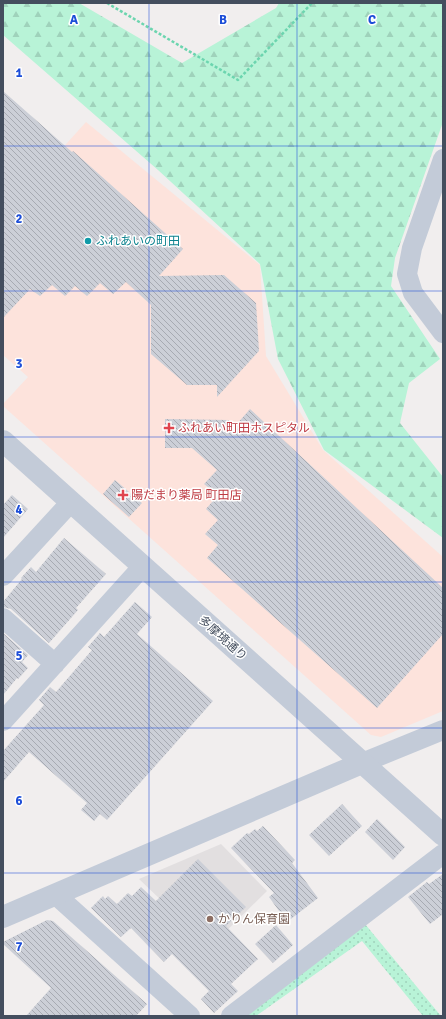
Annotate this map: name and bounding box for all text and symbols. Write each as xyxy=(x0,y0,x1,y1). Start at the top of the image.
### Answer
text: A xyxy=(70,12,79,28)
text: B xyxy=(219,12,227,28)
text: C xyxy=(368,12,376,28)
text: 1 xyxy=(15,65,23,81)
text: 2 xyxy=(15,211,23,227)
place label: ふれあいの町田 xyxy=(96,234,180,249)
marker: ふれあいの町田 xyxy=(83,236,93,246)
text: 3 xyxy=(15,356,23,372)
place label: ふれあい町田ホスピタル xyxy=(178,421,310,436)
marker: ふれあい町田ホスピタル xyxy=(163,422,175,434)
place label: 陽だまり薬局 町田店 xyxy=(131,488,241,503)
marker: 陽だまり薬局 町田店 xyxy=(118,490,128,500)
text: 4 xyxy=(15,502,23,518)
street label: 多摩境通り xyxy=(195,613,250,664)
text: 5 xyxy=(15,648,23,664)
text: 6 xyxy=(15,793,23,809)
place label: かりん保育園 xyxy=(218,912,290,927)
marker: かりん保育園 xyxy=(205,914,215,924)
text: 7 xyxy=(15,939,23,955)

